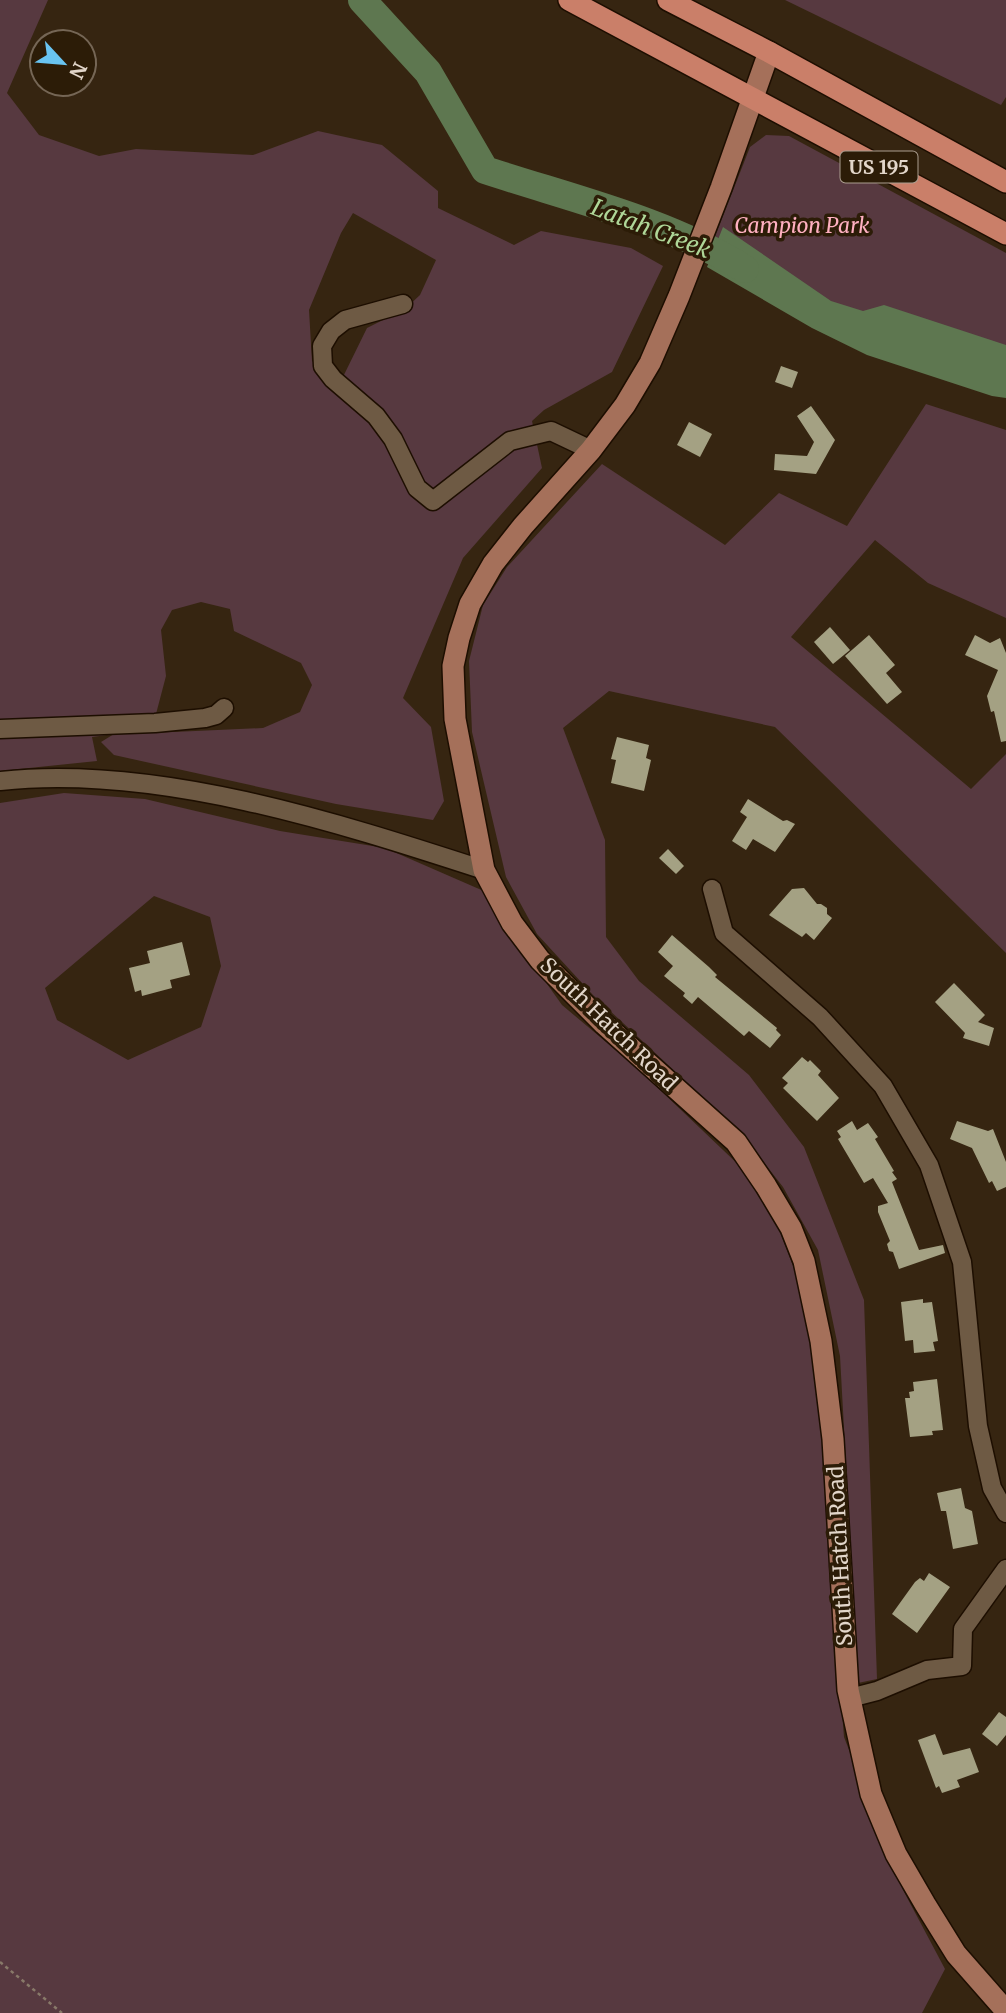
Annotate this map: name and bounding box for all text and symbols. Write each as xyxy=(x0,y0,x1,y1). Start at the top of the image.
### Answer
north arrow xyxy=(28,28,98,98)
text: N xyxy=(64,58,92,82)
road number: US 195 xyxy=(840,152,917,182)
water label: Latah Creek xyxy=(587,192,715,264)
park label: Campion Park xyxy=(734,212,870,239)
street label: South Hatch Road xyxy=(535,952,684,1097)
street label: South Hatch Road xyxy=(822,1465,858,1647)

